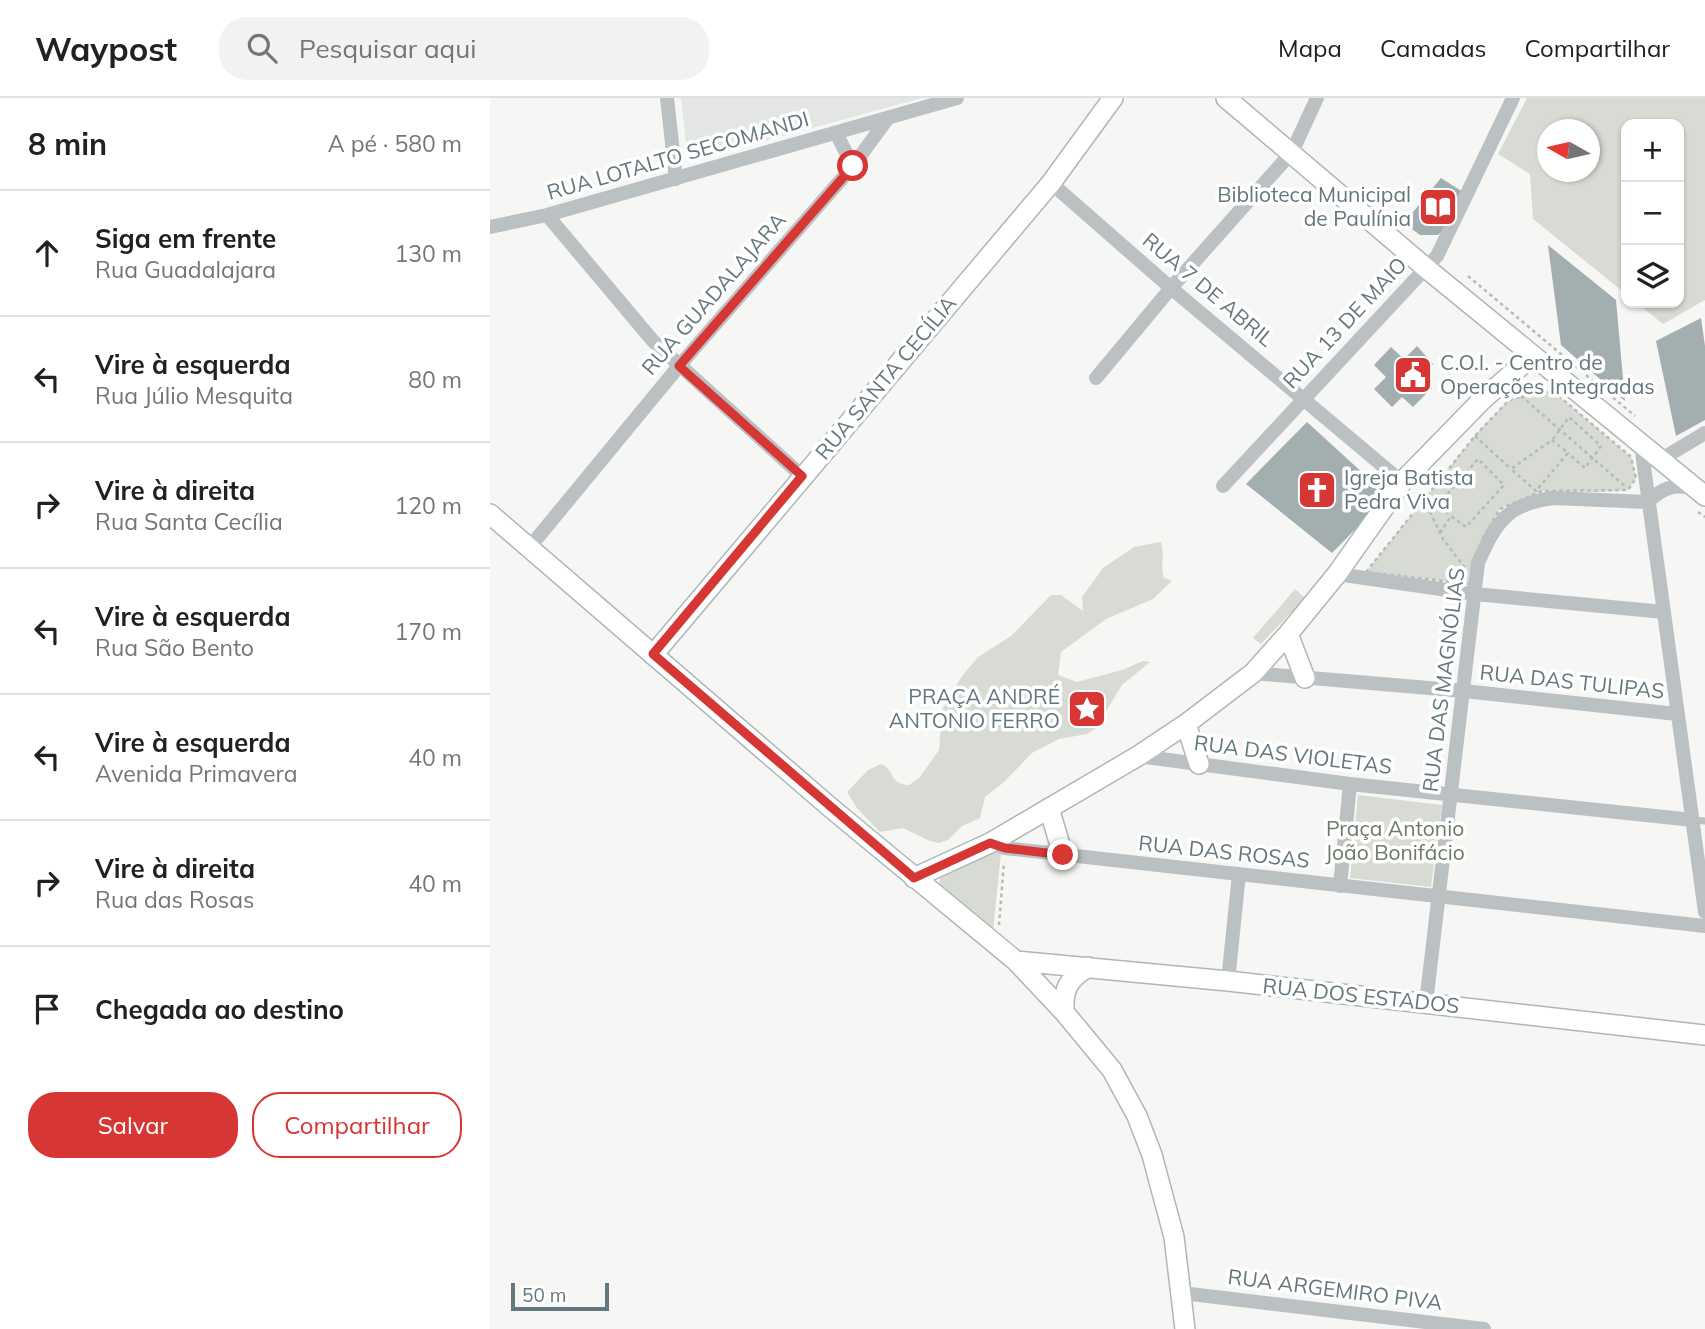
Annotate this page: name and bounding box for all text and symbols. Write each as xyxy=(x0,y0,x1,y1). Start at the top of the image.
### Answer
search box xyxy=(219,17,709,80)
text: Waypost xyxy=(35,28,177,69)
icon: search xyxy=(243,29,281,67)
text: Pesquisar aqui xyxy=(299,32,476,65)
text: Mapa xyxy=(1278,33,1342,63)
text: Camadas xyxy=(1380,33,1487,63)
text: Compartilhar xyxy=(1525,33,1670,63)
street label: RUA LOTALTO SECOMANDI xyxy=(544,105,812,205)
north arrow xyxy=(1537,119,1600,182)
map controls xyxy=(1621,119,1684,308)
button: + xyxy=(1621,119,1684,182)
text: 8 min xyxy=(28,125,107,163)
text: A pé · 580 m xyxy=(328,129,462,158)
route start xyxy=(837,150,868,181)
place label: Biblioteca Municipal de Paulínia xyxy=(1217,181,1411,231)
button: − xyxy=(1621,182,1684,245)
library icon: Biblioteca Municipal de Paulínia xyxy=(1417,186,1459,228)
street label: RUA GUADALAJARA xyxy=(636,206,791,380)
text: Siga em frente xyxy=(95,222,276,255)
street label: RUA 7 DE ABRIL xyxy=(1138,227,1280,352)
icon: ahead xyxy=(28,234,66,272)
text: 130 m xyxy=(394,239,462,268)
button: layers xyxy=(1621,245,1684,308)
street label: RUA 13 DE MAIO xyxy=(1277,251,1412,393)
text: Rua Guadalajara xyxy=(95,255,276,284)
street label: RUA SANTA CECÍLIA xyxy=(809,290,962,464)
text: Vire à esquerda xyxy=(95,348,291,381)
place label: C.O.I. - Centro de Operações Integradas xyxy=(1440,349,1655,399)
public building icon: C.O.I. - Centro de Operações Integradas xyxy=(1392,354,1434,396)
icon: left xyxy=(28,360,66,398)
text: 80 m xyxy=(408,365,462,394)
text: Rua Júlio Mesquita xyxy=(95,381,293,410)
place label: Igreja Batista Pedra Viva xyxy=(1344,464,1474,514)
church icon: Igreja Batista Pedra Viva xyxy=(1296,469,1338,511)
text: Vire à direita xyxy=(95,474,255,507)
icon: right xyxy=(28,486,66,524)
text: 120 m xyxy=(394,491,462,520)
text: Rua Santa Cecília xyxy=(95,507,283,536)
street label: RUA DAS MAGNÓLIAS xyxy=(1416,566,1470,793)
text: Vire à esquerda xyxy=(95,600,291,633)
icon: left xyxy=(28,612,66,650)
text: 170 m xyxy=(394,617,462,646)
text: Rua São Bento xyxy=(95,633,254,662)
street label: RUA DAS TULIPAS xyxy=(1479,658,1666,704)
place label: PRAÇA ANDRÉ ANTONIO FERRO xyxy=(889,683,1060,733)
place icon: PRAÇA ANDRÉ ANTONIO FERRO xyxy=(1066,688,1108,730)
text: Vire à esquerda xyxy=(95,726,291,759)
street label: RUA DAS VIOLETAS xyxy=(1193,729,1394,779)
icon: left xyxy=(28,738,66,776)
text: 40 m xyxy=(408,743,462,772)
text: Avenida Primavera xyxy=(95,759,297,788)
park label: Praça Antonio João Bonifácio xyxy=(1325,815,1465,865)
street label: RUA DAS ROSAS xyxy=(1137,829,1311,873)
route end xyxy=(1047,839,1078,870)
text: Vire à direita xyxy=(95,852,255,885)
icon: right xyxy=(28,864,66,902)
text: 40 m xyxy=(408,869,462,898)
text: Rua das Rosas xyxy=(95,885,254,914)
street label: RUA DOS ESTADOS xyxy=(1262,972,1461,1018)
icon: arrive xyxy=(28,990,66,1028)
text: Chegada ao destino xyxy=(95,993,344,1026)
button: Salvar xyxy=(28,1092,238,1158)
button: Compartilhar xyxy=(252,1092,462,1158)
street label: RUA ARGEMIRO PIVA xyxy=(1226,1263,1444,1315)
scale bar xyxy=(511,1280,609,1312)
text: 50 m xyxy=(522,1283,566,1307)

